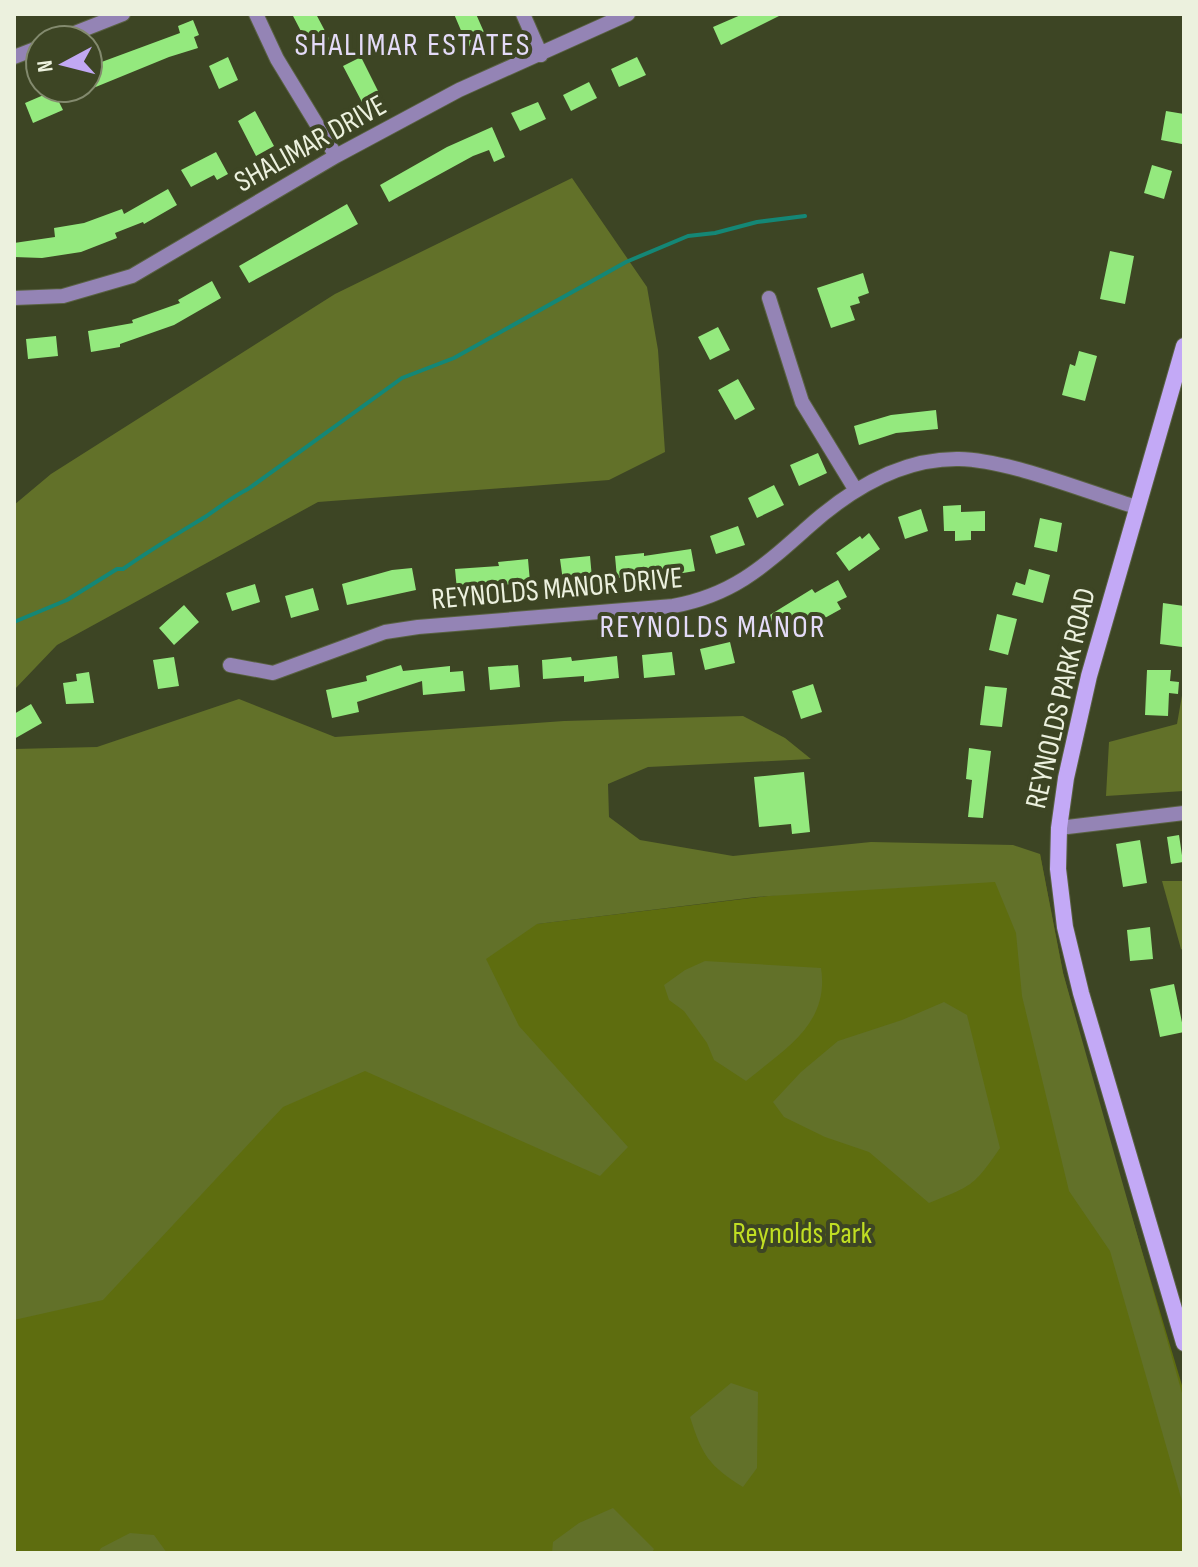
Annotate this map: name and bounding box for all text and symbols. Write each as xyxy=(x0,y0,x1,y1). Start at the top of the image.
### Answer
north arrow xyxy=(24,24,104,104)
district label: SHALIMAR ESTATES xyxy=(294,26,532,65)
text: N xyxy=(32,59,60,74)
street label: SHALIMAR DRIVE xyxy=(228,87,393,200)
street label: REYNOLDS MANOR DRIVE xyxy=(430,560,684,618)
street label: REYNOLDS PARK ROAD xyxy=(1018,585,1104,812)
district label: REYNOLDS MANOR xyxy=(599,608,827,647)
park label: Reynolds Park xyxy=(732,1216,872,1252)

